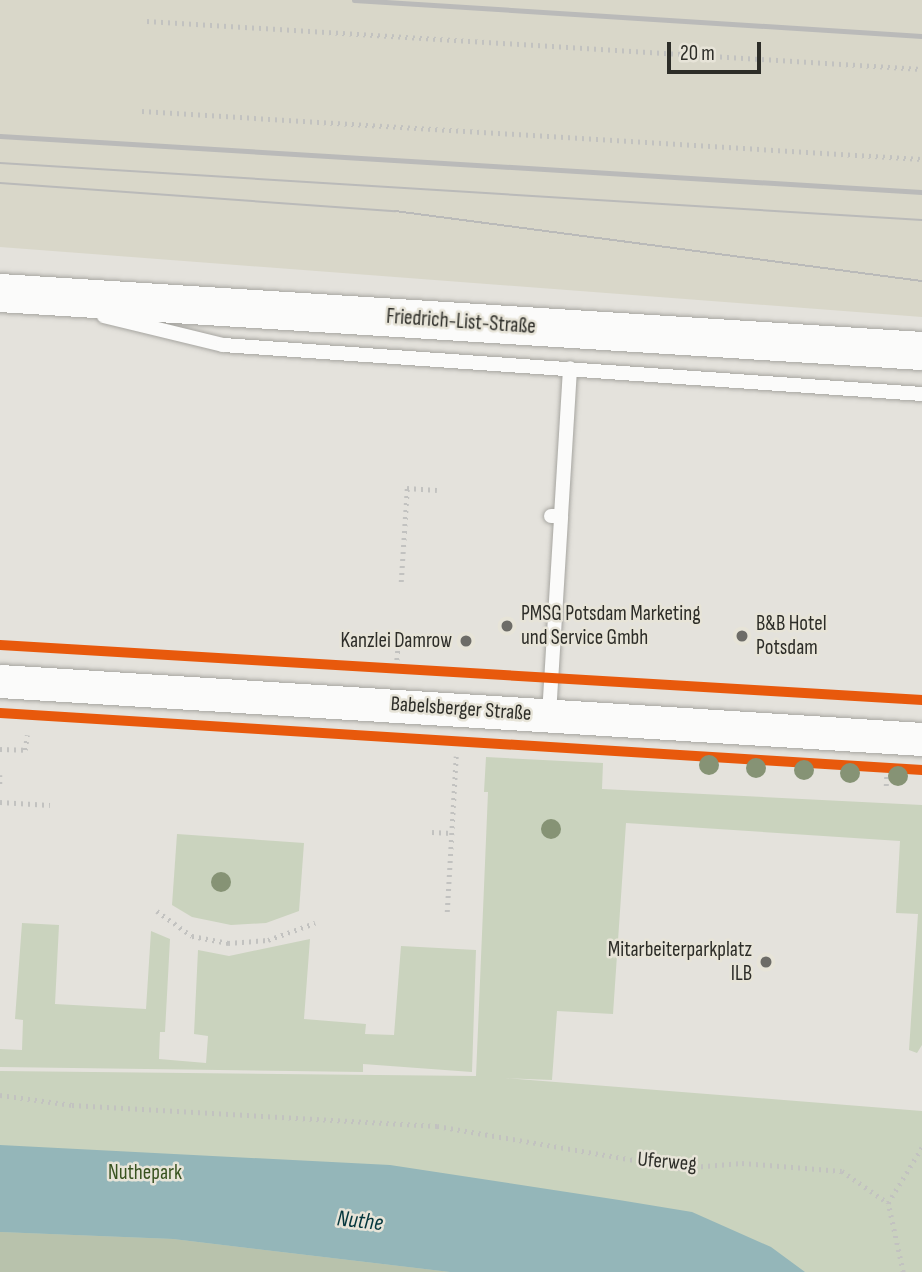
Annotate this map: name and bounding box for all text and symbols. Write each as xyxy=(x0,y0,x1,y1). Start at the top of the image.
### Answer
scale bar xyxy=(670,28,764,72)
text: 20 m xyxy=(680,41,715,66)
street label: Friedrich-List-Straße xyxy=(385,304,537,340)
place label: PMSG Potsdam Marketing und Service Gmbh xyxy=(521,601,701,651)
place label: B&B Hotel Potsdam xyxy=(756,611,827,661)
marker: PMSG Potsdam Marketing und Service Gmbh xyxy=(499,618,515,634)
place label: Kanzlei Damrow xyxy=(341,628,452,654)
marker: B&B Hotel Potsdam xyxy=(734,628,750,644)
marker: Kanzlei Damrow xyxy=(458,633,474,649)
street label: Babelsberger Straße xyxy=(390,692,532,726)
place label: Mitarbeiterparkplatz ILB xyxy=(608,937,752,987)
marker: Mitarbeiterparkplatz ILB xyxy=(758,954,774,970)
street label: Uferweg xyxy=(636,1147,698,1177)
park label: Nuthepark xyxy=(108,1160,182,1186)
water label: Nuthe xyxy=(335,1205,385,1237)

